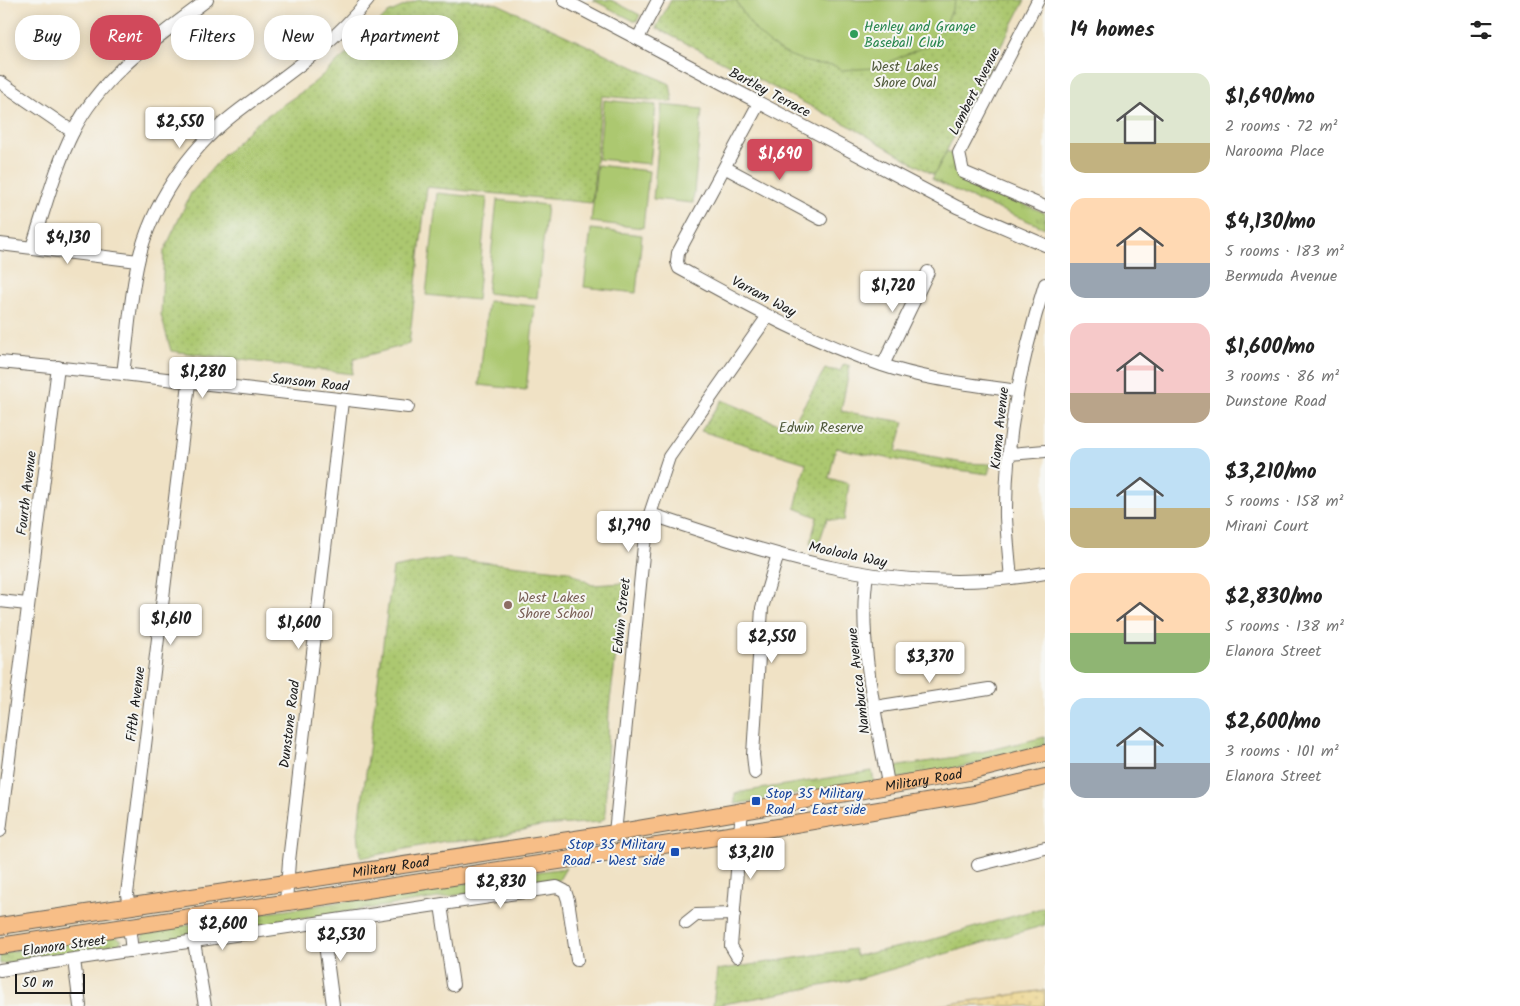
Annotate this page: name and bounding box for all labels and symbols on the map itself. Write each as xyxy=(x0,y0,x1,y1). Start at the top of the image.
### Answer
place label: Henley and Grange Baseball Club xyxy=(864,16,977,54)
marker: Henley and Grange Baseball Club xyxy=(848,28,860,40)
street label: Lambert Avenue xyxy=(943,43,1007,139)
park label: West Lakes Shore Oval xyxy=(871,56,939,94)
street label: Bartley Terrace xyxy=(725,62,815,124)
pin: $2,550 xyxy=(139,106,221,149)
pin: $1,690 xyxy=(739,138,821,181)
pin: $4,130 xyxy=(27,222,109,265)
pin: $1,720 xyxy=(852,270,934,313)
street label: Varram Way xyxy=(727,271,800,323)
pin: $1,280 xyxy=(162,356,244,399)
street label: Sansom Road xyxy=(270,368,351,398)
street label: Kiama Avenue xyxy=(985,385,1015,470)
park label: Edwin Reserve xyxy=(779,417,864,439)
street label: Fourth Avenue xyxy=(11,449,43,537)
pin: $1,790 xyxy=(588,510,670,553)
street label: Mooloola Way xyxy=(807,536,889,574)
street label: Edwin Street xyxy=(607,576,637,655)
place label: West Lakes Shore School xyxy=(518,587,594,625)
marker: West Lakes Shore School xyxy=(502,599,514,611)
pin: $1,610 xyxy=(130,604,212,646)
pin: $1,600 xyxy=(258,608,340,650)
pin: $2,550 xyxy=(731,622,813,664)
street label: Nambucca Avenue xyxy=(841,626,876,735)
pin: $3,370 xyxy=(889,642,971,684)
street label: Fifth Avenue xyxy=(120,665,152,743)
street label: Dunstone Road xyxy=(274,678,306,769)
street label: Military Road xyxy=(883,763,965,798)
place label: Stop 35 Military Road - East side xyxy=(766,783,867,821)
marker: Stop 35 Military Road - East side xyxy=(750,795,762,807)
place label: Stop 35 Military Road - West side xyxy=(562,834,666,872)
pin: $3,210 xyxy=(710,838,792,880)
marker: Stop 35 Military Road - West side xyxy=(669,846,681,858)
street label: Military Road xyxy=(350,851,432,885)
pin: $2,830 xyxy=(460,866,542,909)
pin: $2,600 xyxy=(182,908,264,951)
pin: $2,530 xyxy=(300,920,382,962)
street label: Elanora Street xyxy=(21,929,108,963)
scale bar xyxy=(15,971,85,994)

